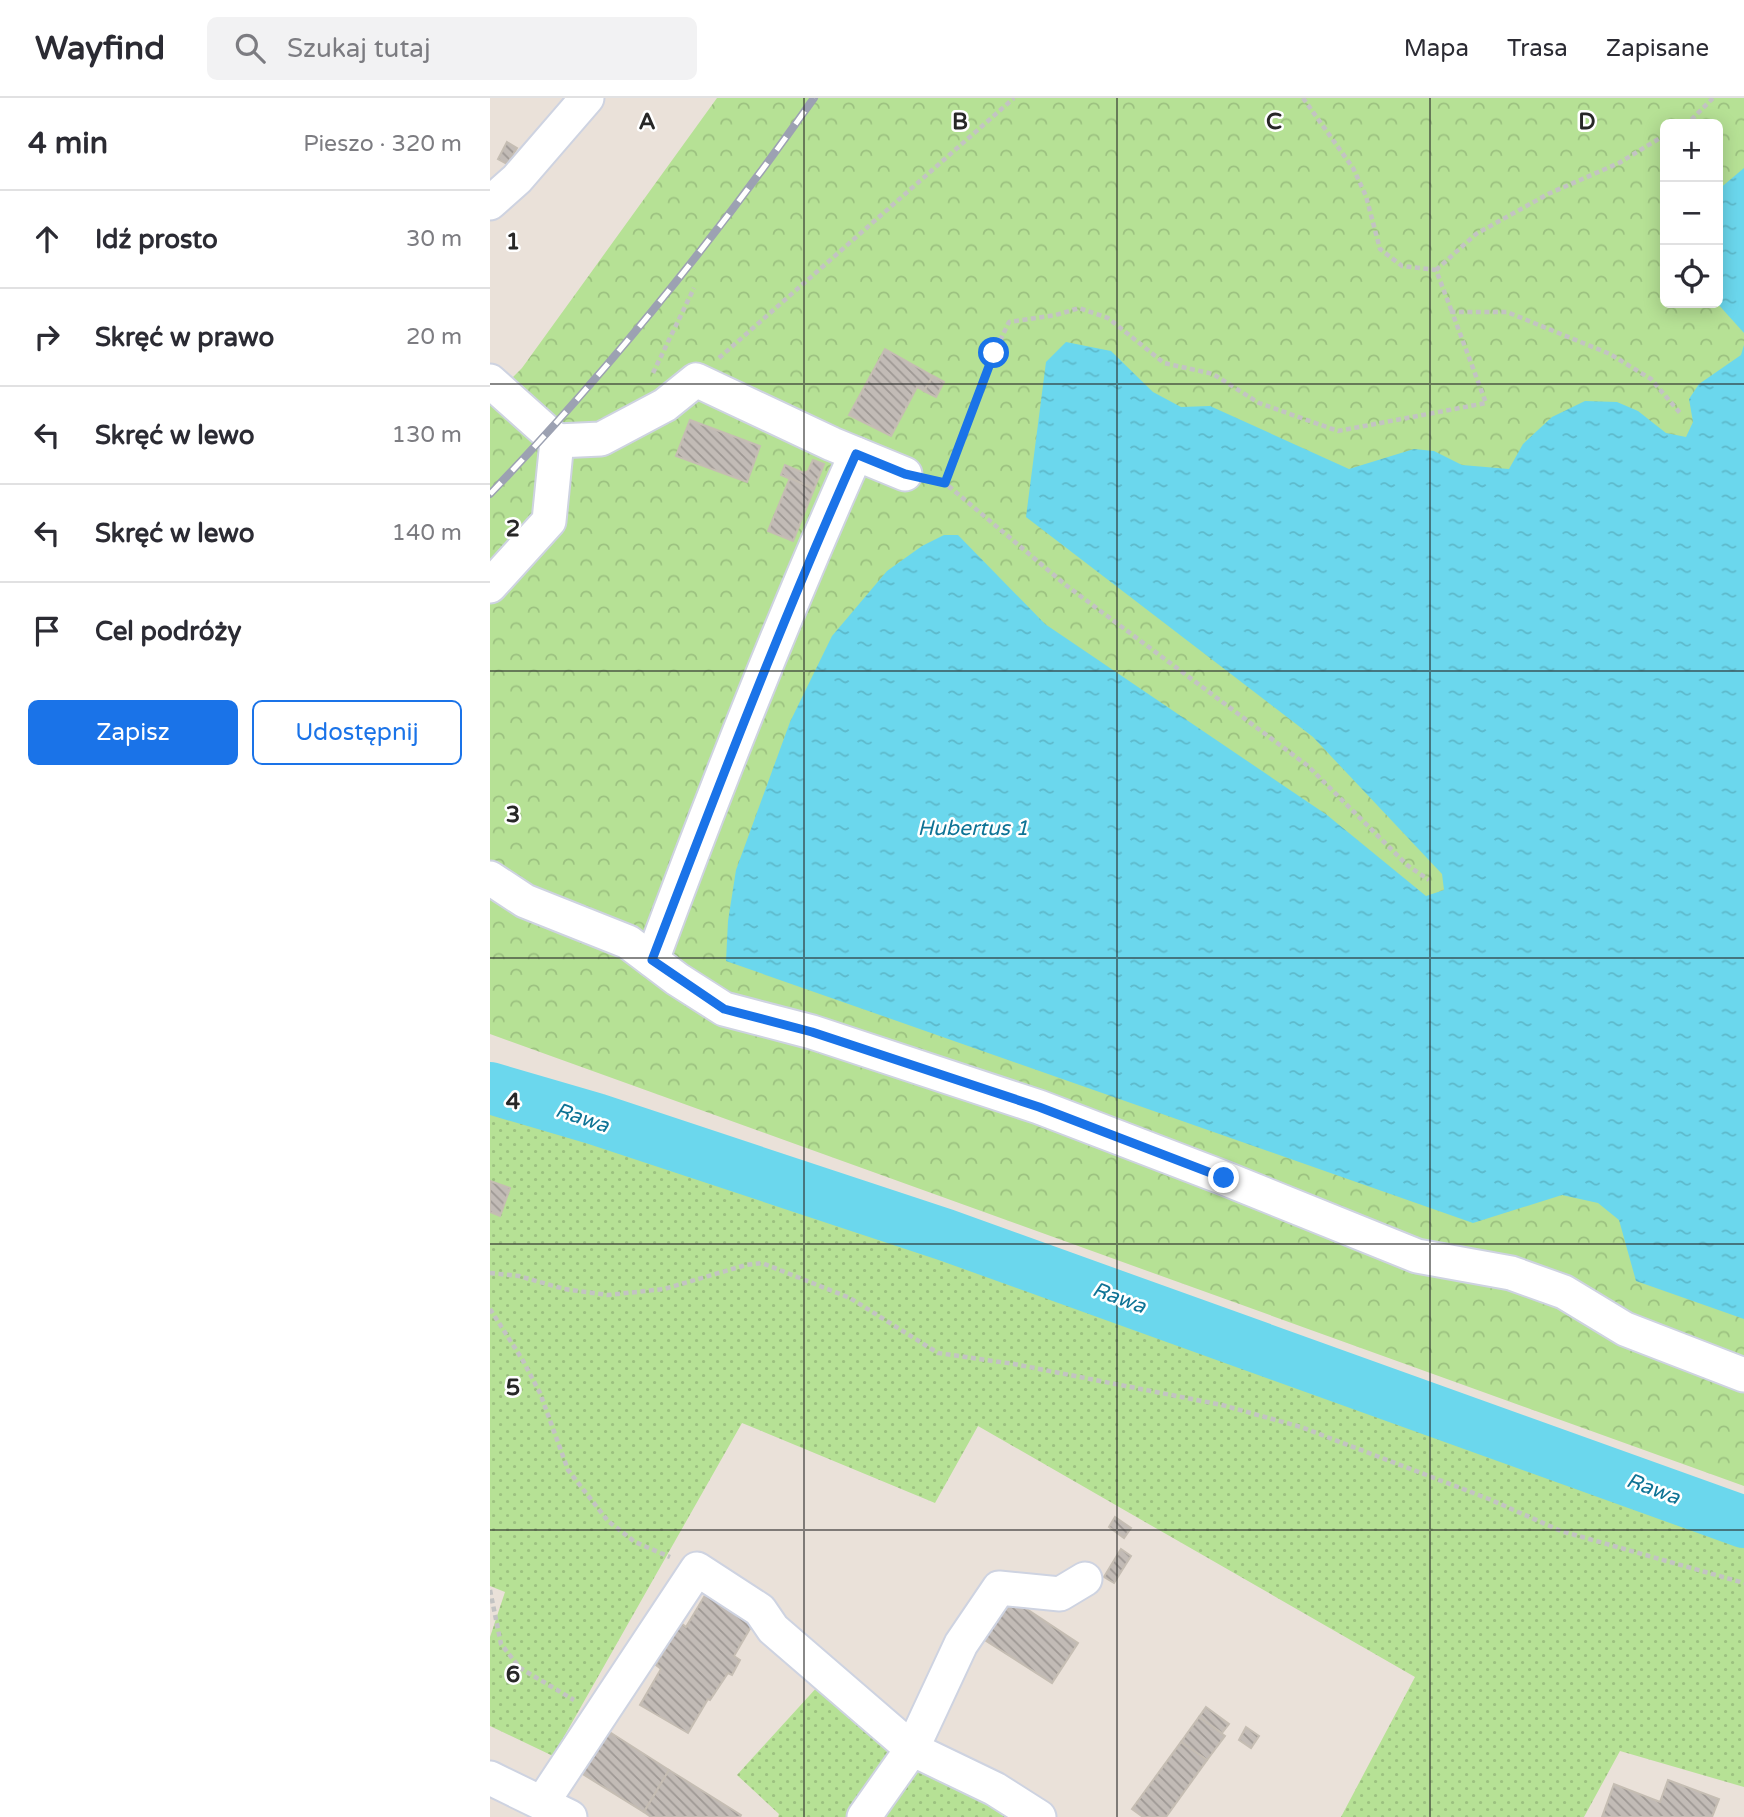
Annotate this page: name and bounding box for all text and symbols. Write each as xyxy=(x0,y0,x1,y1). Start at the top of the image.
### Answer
search box xyxy=(207,17,697,80)
text: Wayfind xyxy=(35,29,165,68)
icon: search xyxy=(231,29,269,67)
text: Szukaj tutaj xyxy=(287,33,431,64)
text: Mapa xyxy=(1404,34,1469,63)
text: Trasa xyxy=(1507,34,1568,63)
text: Zapisane xyxy=(1606,34,1709,63)
text: A xyxy=(638,108,656,136)
text: B xyxy=(952,108,968,136)
text: C xyxy=(1266,108,1282,136)
text: D xyxy=(1578,108,1596,136)
map controls xyxy=(1660,119,1723,308)
button: + xyxy=(1660,119,1723,182)
text: 4 min xyxy=(28,125,108,162)
text: Pieszo · 320 m xyxy=(303,130,462,158)
button: − xyxy=(1660,182,1723,245)
icon: ahead xyxy=(28,220,66,258)
text: Idź prosto xyxy=(95,224,218,255)
text: 30 m xyxy=(406,225,462,253)
text: 1 xyxy=(506,228,520,256)
button: locate xyxy=(1660,245,1723,308)
icon: right xyxy=(28,318,66,356)
text: Skręć w prawo xyxy=(95,322,274,353)
text: 20 m xyxy=(406,323,462,351)
route start xyxy=(978,337,1009,368)
icon: left xyxy=(28,416,66,454)
text: Skręć w lewo xyxy=(95,420,255,451)
text: 130 m xyxy=(392,421,462,449)
icon: left xyxy=(28,514,66,552)
text: 2 xyxy=(506,515,520,543)
text: Skręć w lewo xyxy=(95,518,255,549)
text: 140 m xyxy=(392,519,462,547)
icon: arrive xyxy=(28,612,66,650)
text: Cel podróży xyxy=(95,616,242,647)
button: Zapisz xyxy=(28,700,238,765)
button: Udostępnij xyxy=(252,700,462,765)
text: 3 xyxy=(506,801,520,829)
water label: Hubertus 1 xyxy=(917,816,1029,841)
text: 4 xyxy=(506,1088,521,1116)
water label: Rawa xyxy=(552,1098,613,1139)
route end xyxy=(1208,1162,1239,1193)
water label: Rawa xyxy=(1089,1277,1150,1320)
text: 5 xyxy=(506,1374,520,1402)
water label: Rawa xyxy=(1623,1468,1684,1511)
text: 6 xyxy=(506,1661,520,1689)

